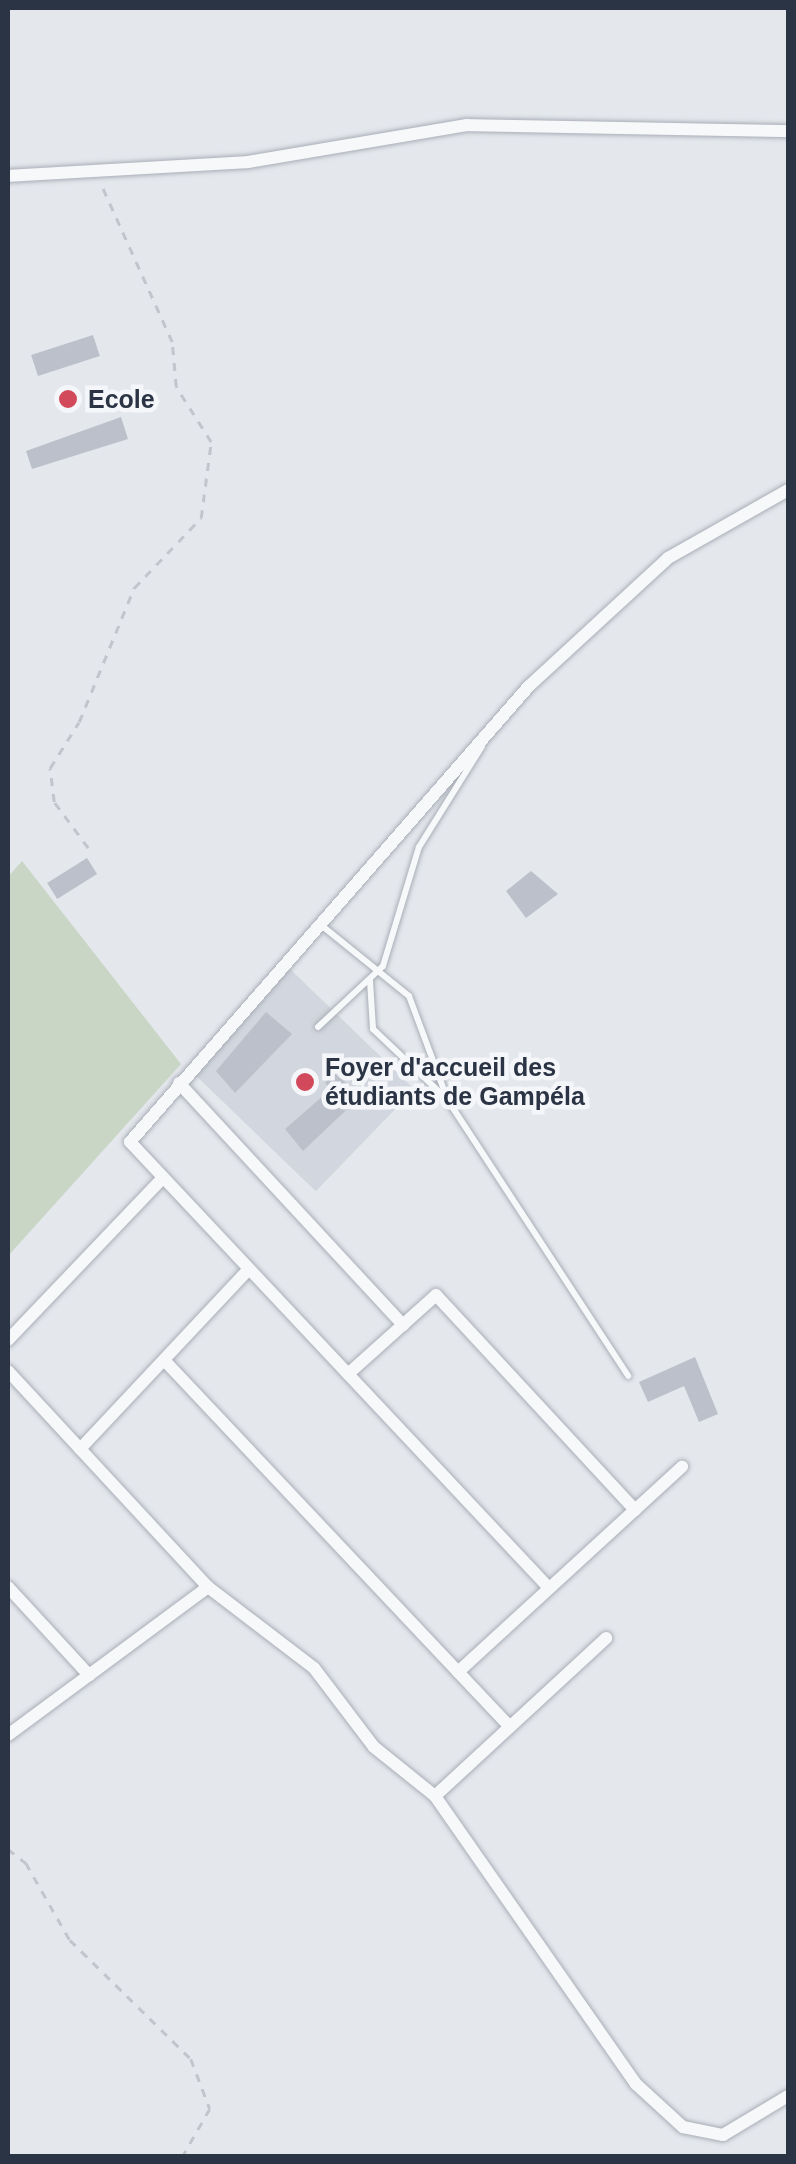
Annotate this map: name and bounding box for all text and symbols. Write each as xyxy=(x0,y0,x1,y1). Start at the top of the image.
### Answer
place label: Ecole xyxy=(88,384,155,414)
marker: Ecole xyxy=(57,388,79,410)
place label: Foyer d'accueil des étudiants de Gampéla xyxy=(325,1053,585,1112)
marker: Foyer d'accueil des étudiants de Gampéla xyxy=(294,1071,316,1093)

